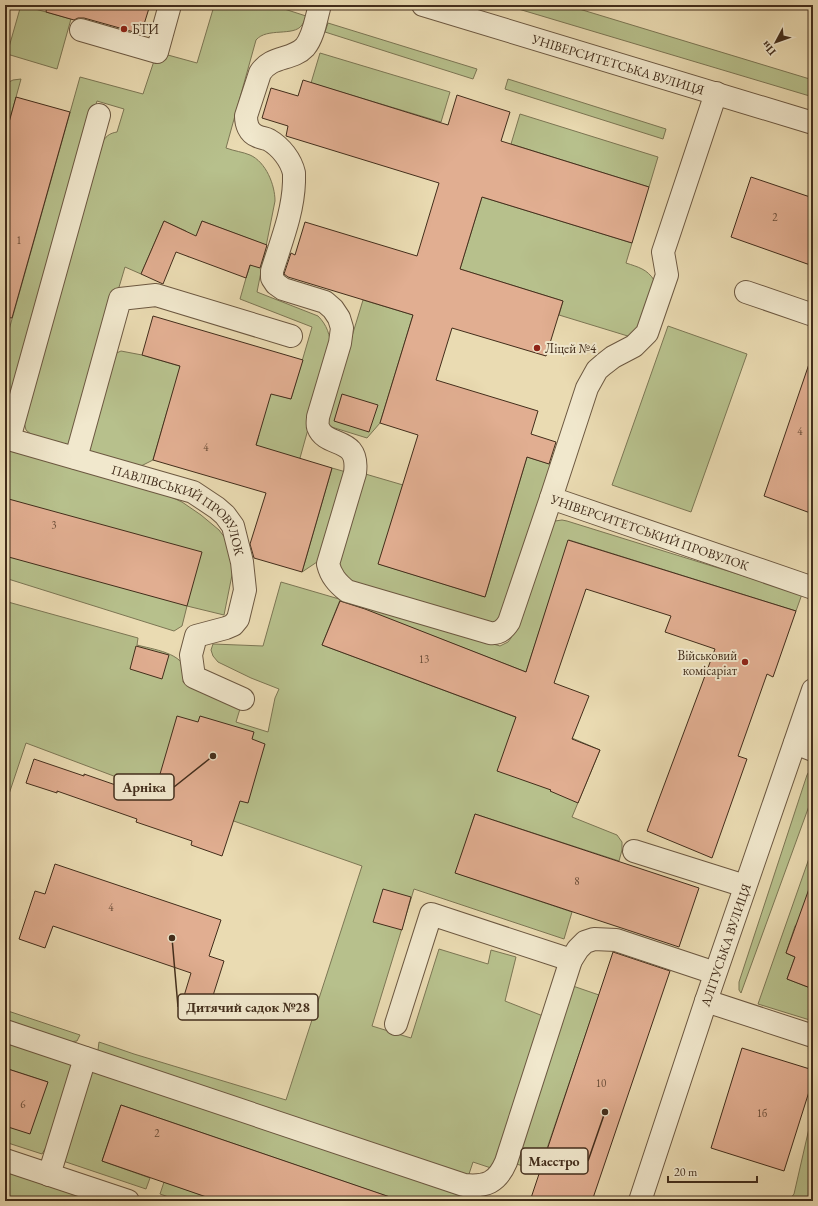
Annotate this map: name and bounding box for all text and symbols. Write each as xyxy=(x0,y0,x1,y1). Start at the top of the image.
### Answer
place label: БТИ xyxy=(132,21,159,38)
north arrow xyxy=(756,22,796,62)
marker: БТИ xyxy=(119,24,129,34)
street label: УНІВЕРСИТЕТСЬКА ВУЛИЦЯ xyxy=(529,30,707,98)
text: Пн xyxy=(758,38,779,59)
house number: 2 xyxy=(772,210,778,224)
house number: 1 xyxy=(16,233,22,247)
place label: Ліцей №4 xyxy=(545,340,597,357)
marker: Ліцей №4 xyxy=(532,343,542,353)
house number: 4 xyxy=(797,424,803,438)
house number: 4 xyxy=(203,440,209,454)
street label: ПАВЛІВСЬКИЙ ПРОВУЛОК xyxy=(110,461,249,558)
street label: УНІВЕРСИТЕТСЬКИЙ ПРОВУЛОК xyxy=(548,490,752,574)
house number: 3 xyxy=(51,518,57,532)
place label: Військовий комісаріат xyxy=(678,647,738,679)
house number: 13 xyxy=(419,652,429,666)
marker: Військовий комісаріат xyxy=(740,657,750,667)
callout: Арніка xyxy=(114,774,174,800)
text: Арніка xyxy=(121,778,167,796)
house number: 8 xyxy=(574,874,580,888)
street label: АЛІТУСЬКА ВУЛИЦЯ xyxy=(696,881,754,1010)
house number: 4 xyxy=(108,900,114,914)
callout: Дитячий садок №28 xyxy=(178,994,318,1020)
text: Дитячий садок №28 xyxy=(186,998,310,1016)
house number: 10 xyxy=(596,1076,606,1090)
house number: 6 xyxy=(20,1097,26,1111)
house number: 1б xyxy=(757,1106,767,1120)
house number: 2 xyxy=(154,1126,160,1140)
callout: Маестро xyxy=(521,1148,588,1174)
text: Маестро xyxy=(528,1152,580,1170)
scale bar xyxy=(668,1158,757,1184)
text: 20 m xyxy=(674,1164,698,1180)

